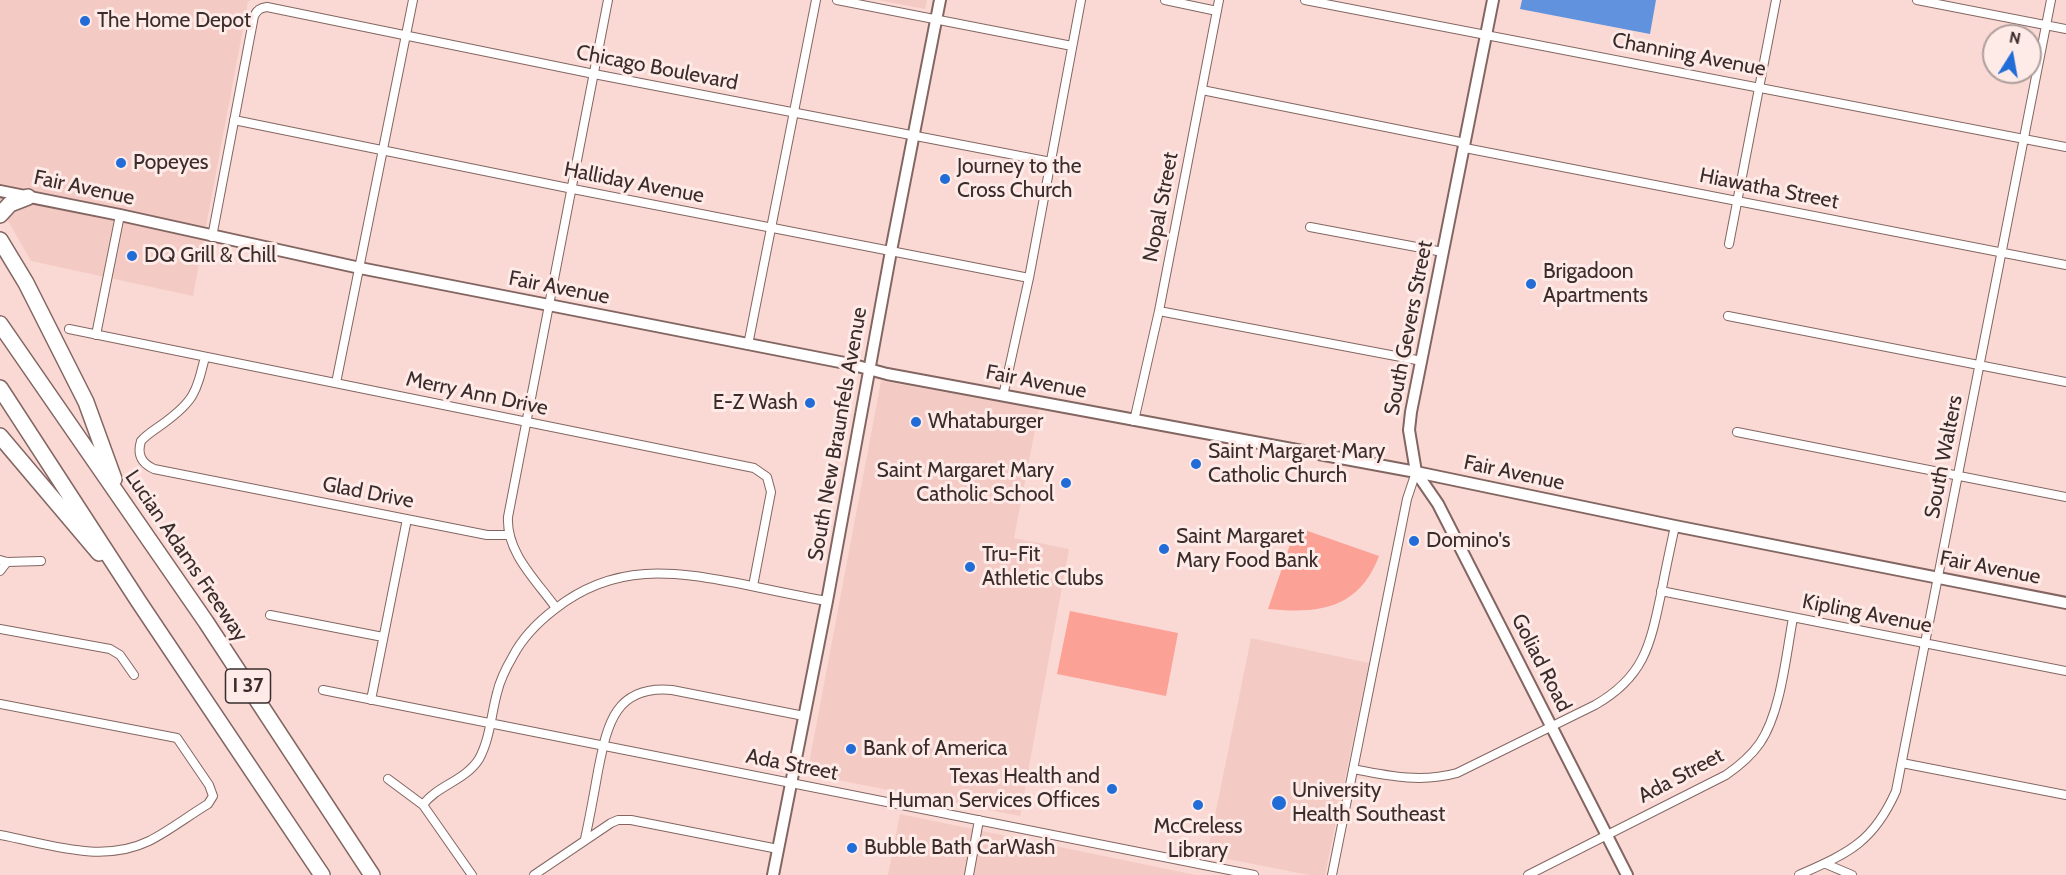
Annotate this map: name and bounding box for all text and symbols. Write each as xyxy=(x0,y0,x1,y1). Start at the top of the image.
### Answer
place label: The Home Depot xyxy=(97,8,251,34)
marker: The Home Depot xyxy=(78,14,92,28)
north arrow xyxy=(1982,24,2042,84)
text: N xyxy=(2008,27,2023,48)
street label: Channing Avenue xyxy=(1610,28,1768,82)
street label: Chicago Boulevard xyxy=(574,40,740,96)
place label: Popeyes xyxy=(133,150,208,176)
street label: Nopal Street xyxy=(1138,150,1184,264)
place label: Journey to the Cross Church xyxy=(957,154,1081,204)
marker: Popeyes xyxy=(114,156,128,170)
street label: Halliday Avenue xyxy=(562,157,706,209)
street label: Hiawatha Street xyxy=(1697,163,1841,215)
street label: Fair Avenue xyxy=(31,165,137,211)
marker: Journey to the Cross Church xyxy=(938,172,952,186)
street label: South Gevers Street xyxy=(1380,238,1438,418)
place label: DQ Grill & Chill xyxy=(144,243,276,269)
marker: DQ Grill & Chill xyxy=(125,249,139,263)
place label: Brigadoon Apartments xyxy=(1543,259,1648,309)
street label: Fair Avenue xyxy=(506,266,612,310)
marker: Brigadoon Apartments xyxy=(1524,277,1538,291)
street label: South New Braunfels Avenue xyxy=(803,305,873,563)
street label: Fair Avenue xyxy=(983,360,1089,404)
street label: Merry Ann Drive xyxy=(404,367,550,421)
place label: E-Z Wash xyxy=(713,390,798,416)
street label: South Walters xyxy=(1920,393,1968,521)
marker: E-Z Wash xyxy=(803,396,817,410)
place label: Whataburger xyxy=(928,409,1043,435)
marker: Whataburger xyxy=(909,415,923,429)
place label: Saint Margaret Mary Catholic Church xyxy=(1208,439,1385,489)
street label: Fair Avenue xyxy=(1461,450,1567,496)
marker: Saint Margaret Mary Catholic Church xyxy=(1189,457,1203,471)
place label: Saint Margaret Mary Catholic School xyxy=(877,458,1054,508)
street label: Lucian Adams Freeway xyxy=(119,465,253,647)
street label: Glad Drive xyxy=(320,472,416,514)
marker: Saint Margaret Mary Catholic School xyxy=(1059,476,1073,490)
place label: Saint Margaret Mary Food Bank xyxy=(1176,524,1318,574)
place label: Domino's xyxy=(1426,528,1510,554)
marker: Domino's xyxy=(1407,534,1421,548)
place label: Tru-Fit Athletic Clubs xyxy=(982,542,1103,592)
marker: Saint Margaret Mary Food Bank xyxy=(1157,542,1171,556)
street label: Fair Avenue xyxy=(1937,546,2043,590)
marker: Tru-Fit Athletic Clubs xyxy=(963,560,977,574)
street label: Kipling Avenue xyxy=(1800,589,1934,639)
street label: Goliad Road xyxy=(1505,610,1577,716)
road number: I 37 xyxy=(226,669,270,703)
place label: Bank of America xyxy=(863,736,1007,762)
marker: Bank of America xyxy=(844,742,858,756)
street label: Ada Street xyxy=(1634,743,1728,809)
street label: Ada Street xyxy=(744,744,840,786)
place label: Texas Health and Human Services Offices xyxy=(888,764,1100,814)
place label: University Health Southeast xyxy=(1292,778,1445,828)
marker: Texas Health and Human Services Offices xyxy=(1105,782,1119,796)
marker: University Health Southeast xyxy=(1270,794,1288,812)
marker: McCreless Library xyxy=(1191,798,1205,812)
place label: McCreless Library xyxy=(1154,814,1242,864)
place label: Bubble Bath CarWash xyxy=(864,835,1055,861)
marker: Bubble Bath CarWash xyxy=(845,841,859,855)

